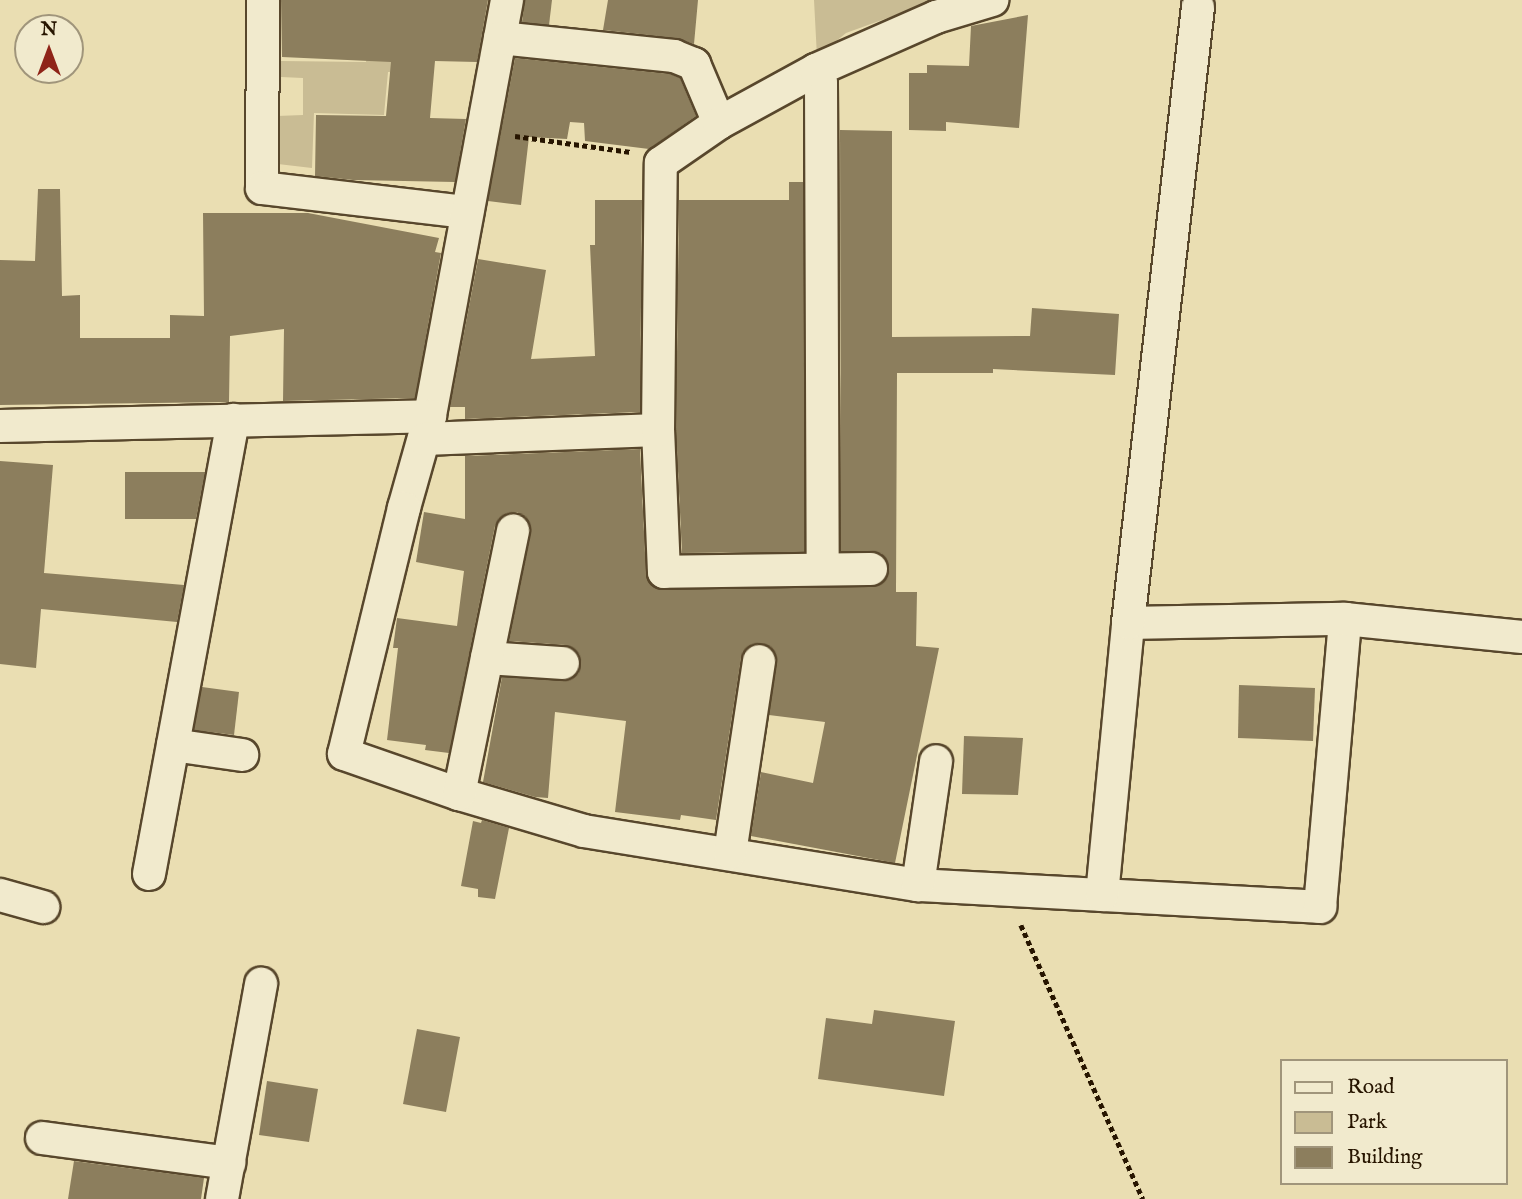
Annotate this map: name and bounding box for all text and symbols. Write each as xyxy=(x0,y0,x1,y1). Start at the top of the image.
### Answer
north arrow xyxy=(14,14,84,84)
text: N xyxy=(41,18,57,42)
legend xyxy=(1280,1059,1508,1185)
text: Road xyxy=(1347,1074,1394,1101)
text: Park xyxy=(1347,1109,1387,1136)
text: Building xyxy=(1347,1144,1422,1171)

